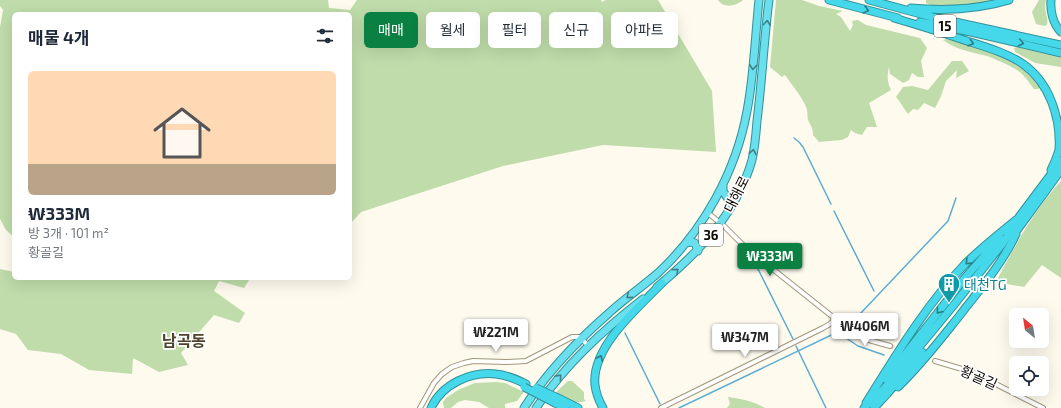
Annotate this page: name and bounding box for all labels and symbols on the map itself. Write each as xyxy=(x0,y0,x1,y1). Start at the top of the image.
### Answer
one-way arrow xyxy=(863,5,870,14)
road number: 15 xyxy=(934,15,956,37)
one-way arrow xyxy=(762,20,771,26)
one-way arrow xyxy=(967,38,974,46)
one-way arrow xyxy=(1018,39,1024,47)
one-way arrow xyxy=(748,64,757,70)
one-way arrow xyxy=(749,149,757,155)
street label: 대해로 xyxy=(720,173,752,215)
road number: 36 xyxy=(699,224,723,246)
pin: ₩333M xyxy=(742,243,798,277)
one-way arrow xyxy=(966,257,973,264)
one-way arrow xyxy=(671,268,679,276)
building icon: 대천TG xyxy=(936,271,962,304)
place label: 대천TG xyxy=(964,276,1007,293)
one-way arrow xyxy=(626,292,633,299)
one-way arrow xyxy=(937,306,944,313)
north arrow xyxy=(1009,308,1049,348)
pin: ₩406M xyxy=(837,313,893,347)
pin: ₩221M xyxy=(468,319,524,353)
pin: ₩347M xyxy=(717,324,773,358)
district label: 남곡동 xyxy=(162,331,206,350)
one-way arrow xyxy=(595,354,603,362)
street label: 황골길 xyxy=(958,361,1000,393)
one-way arrow xyxy=(555,374,562,381)

